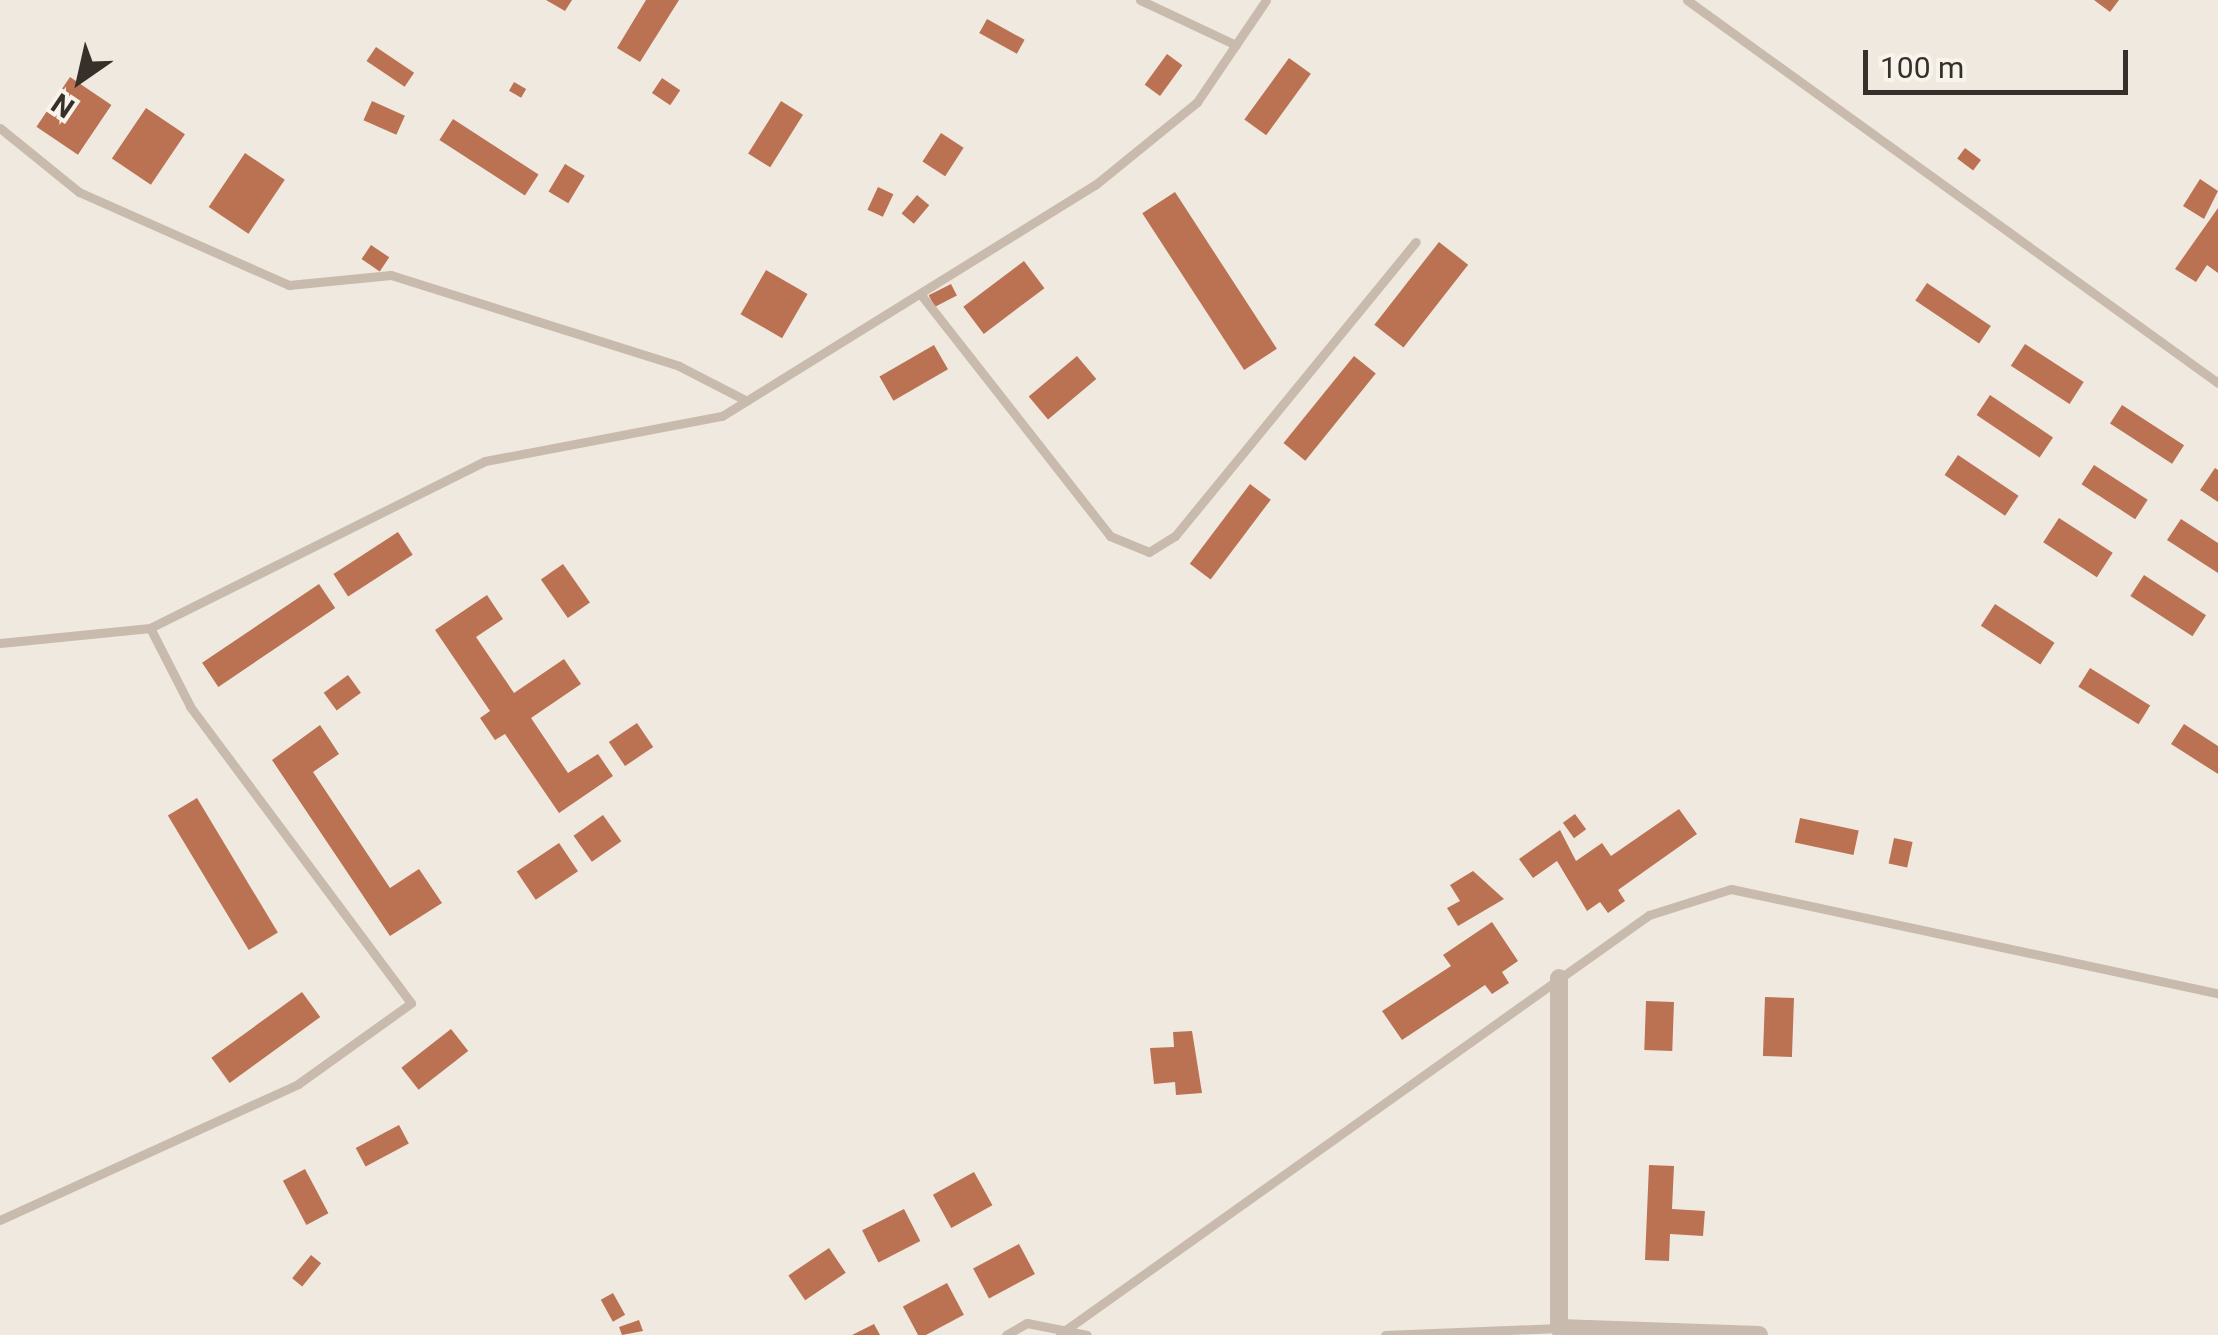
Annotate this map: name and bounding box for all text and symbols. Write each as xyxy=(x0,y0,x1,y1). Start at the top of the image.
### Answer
north arrow xyxy=(30,30,130,130)
scale bar xyxy=(1868,30,2133,92)
text: 100 m xyxy=(1880,50,1964,85)
text: N xyxy=(46,86,80,124)

